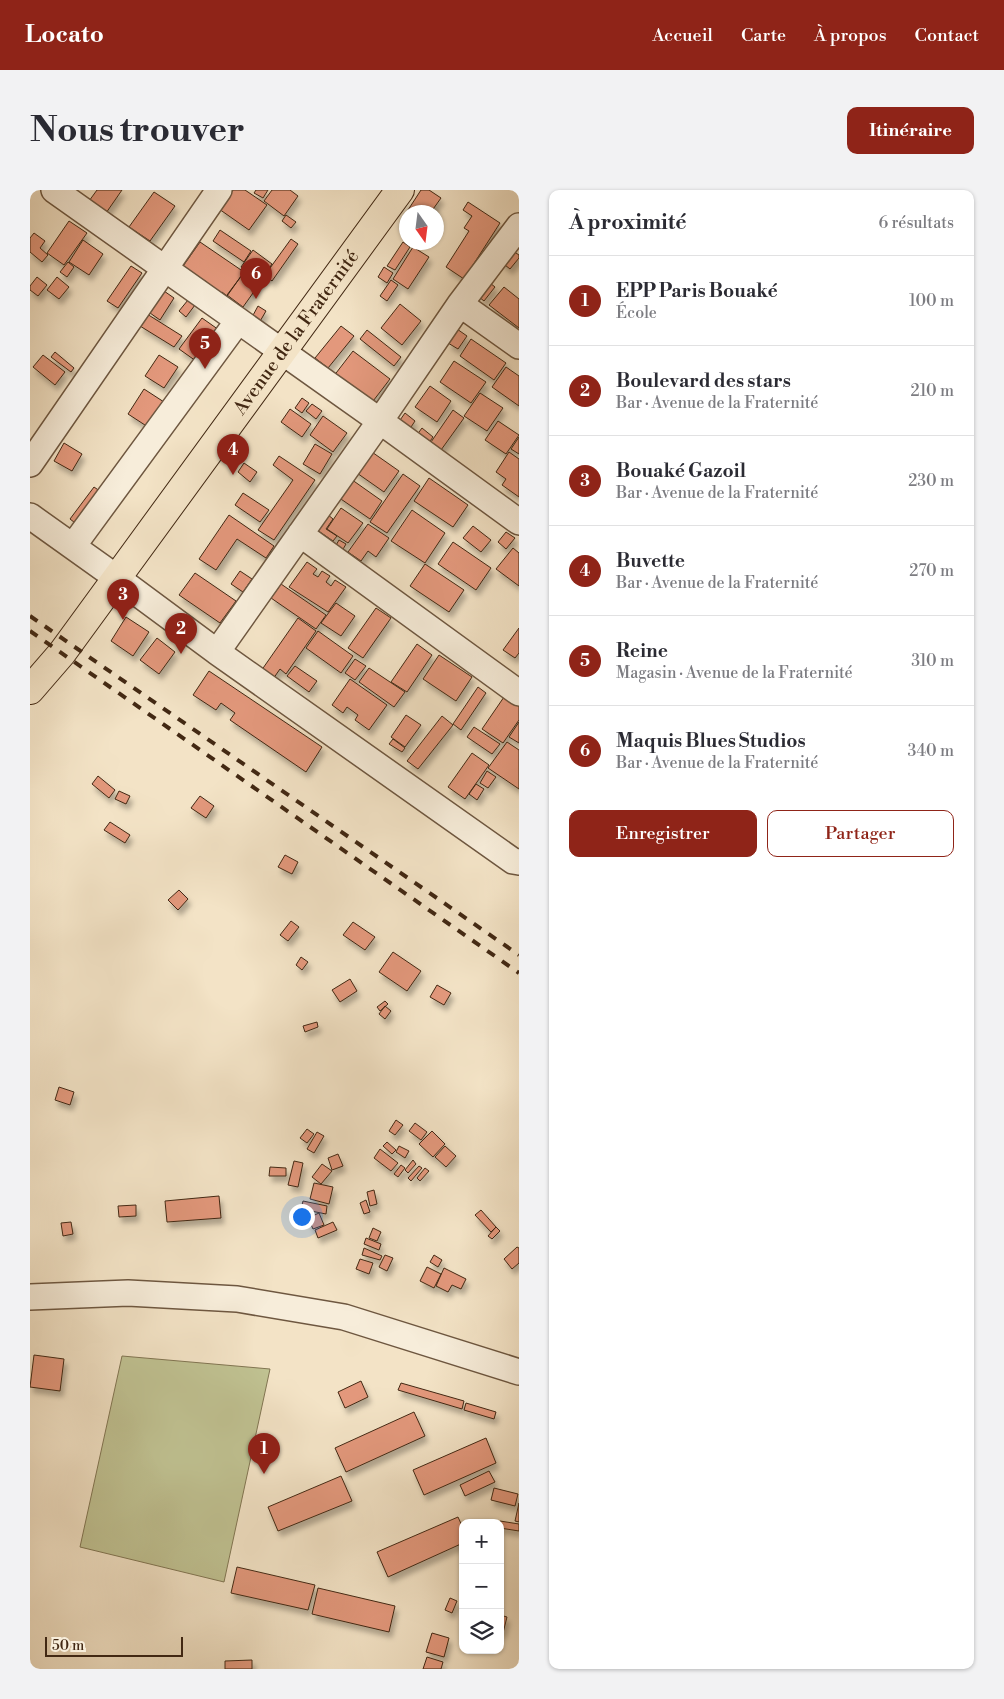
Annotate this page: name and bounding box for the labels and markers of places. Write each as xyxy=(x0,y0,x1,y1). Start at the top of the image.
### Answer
pin: 6 xyxy=(240,258,272,299)
pin: 5 xyxy=(189,328,221,369)
pin: 4 xyxy=(217,434,249,475)
pin: 3 xyxy=(107,579,139,620)
pin: 2 xyxy=(165,613,197,654)
pin: 1 xyxy=(248,1433,280,1474)

